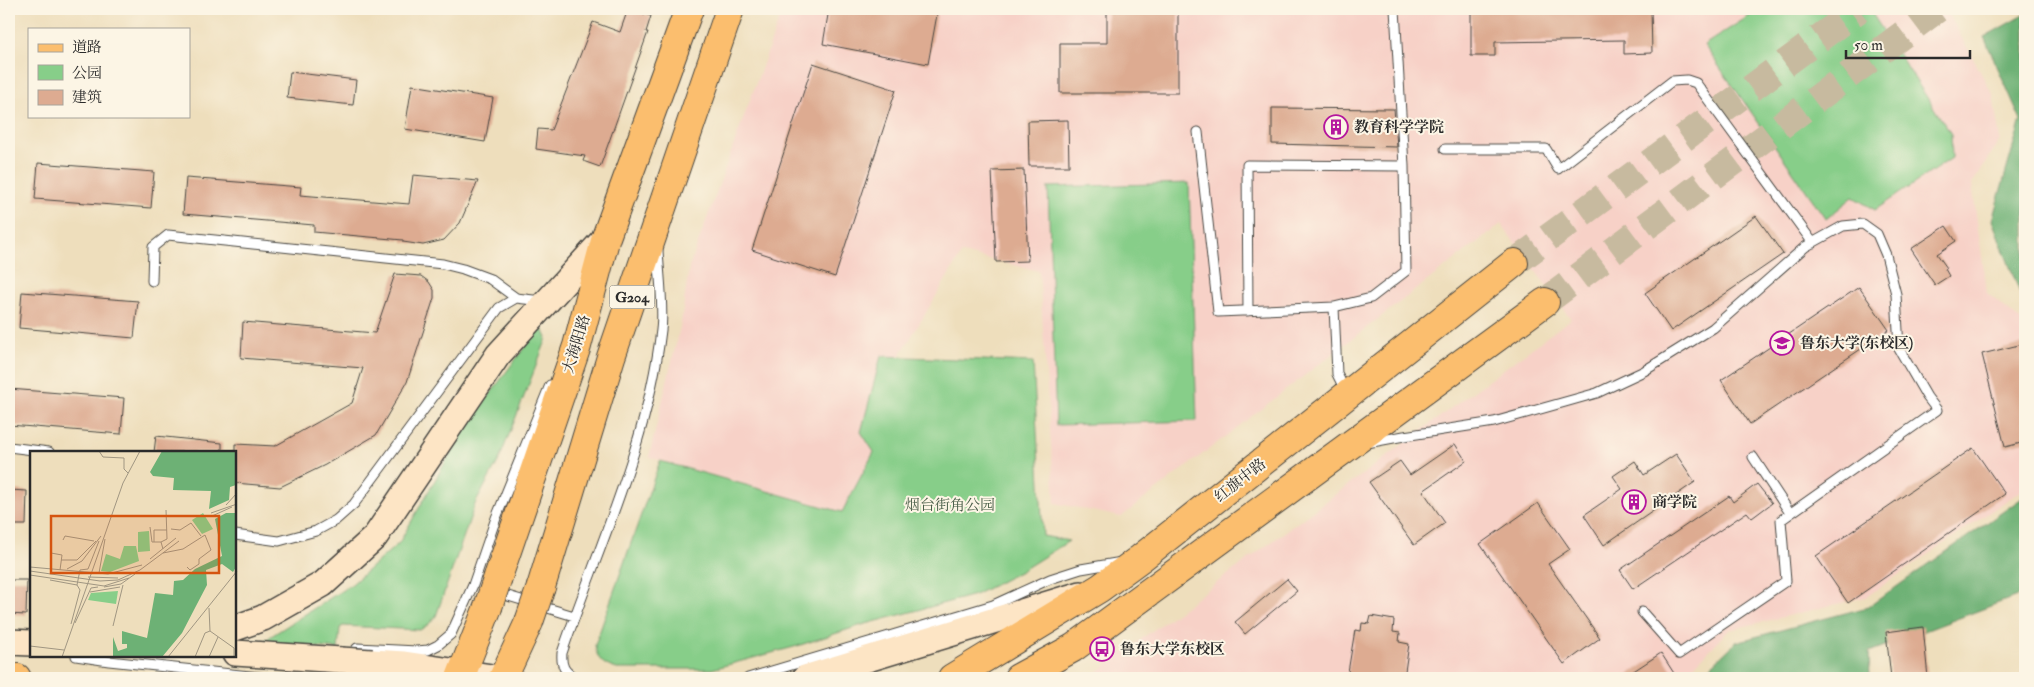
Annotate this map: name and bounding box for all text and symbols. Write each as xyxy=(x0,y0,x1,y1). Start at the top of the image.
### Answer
legend xyxy=(28,28,190,118)
scale bar xyxy=(1846,28,1970,60)
text: 50 m xyxy=(1854,36,1883,55)
text: 道路 xyxy=(72,38,102,57)
text: 公园 xyxy=(72,64,102,83)
text: 建筑 xyxy=(72,88,102,107)
building icon: 教育科学学院 xyxy=(1323,114,1349,140)
place label: 教育科学学院 xyxy=(1354,118,1444,137)
road number: G204 xyxy=(610,286,654,308)
street label: 大海阳路 xyxy=(559,313,594,376)
school or university icon: 鲁东大学(东校区) xyxy=(1769,330,1795,356)
place label: 鲁东大学(东校区) xyxy=(1800,334,1913,353)
inset map xyxy=(30,451,236,657)
street label: 红旗中路 xyxy=(1211,454,1270,506)
building icon: 商学院 xyxy=(1621,489,1647,515)
place label: 商学院 xyxy=(1652,493,1697,512)
park label: 烟台街角公园 xyxy=(905,496,995,515)
bus stop icon: 鲁东大学东校区 xyxy=(1089,636,1115,662)
place label: 鲁东大学东校区 xyxy=(1120,640,1225,659)

